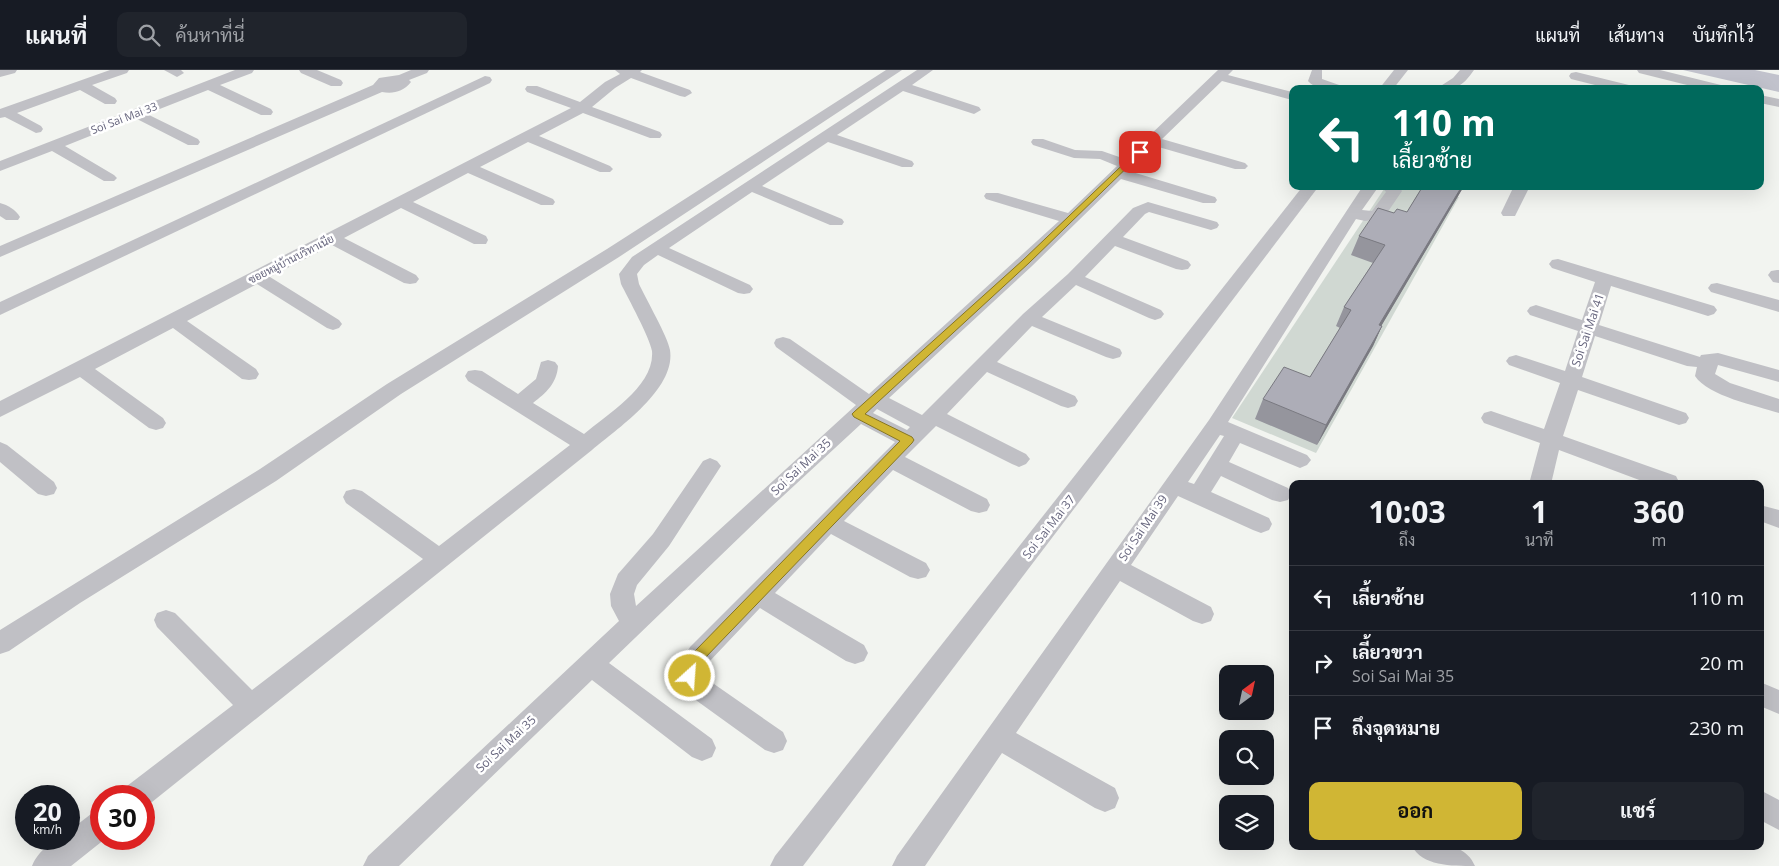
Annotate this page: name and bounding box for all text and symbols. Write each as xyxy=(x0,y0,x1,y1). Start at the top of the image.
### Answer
search box xyxy=(117,12,467,57)
text: แผนที่ xyxy=(25,18,87,51)
icon: search xyxy=(135,21,163,49)
text: ค้นหาที่นี่ xyxy=(175,22,245,48)
text: แผนที่ xyxy=(1535,23,1580,47)
text: เส้นทาง xyxy=(1608,23,1664,47)
text: บันทึกไว้ xyxy=(1692,23,1754,47)
street label: Soi Sai Mai 33 xyxy=(88,98,159,137)
text: 110 m xyxy=(1392,99,1496,146)
icon: left xyxy=(1309,105,1374,170)
pin xyxy=(1119,131,1161,173)
icon: arrive xyxy=(1126,138,1154,166)
text: เลี้ยวซ้าย xyxy=(1392,144,1472,174)
street label: ซอยหมู่บ้านบริทาเนีย xyxy=(245,230,337,288)
street label: Soi Sai Mai 41 xyxy=(1567,291,1608,369)
street label: Soi Sai Mai 35 xyxy=(767,434,835,499)
street label: Soi Sai Mai 37 xyxy=(1018,491,1079,562)
street label: Soi Sai Mai 39 xyxy=(1114,491,1171,564)
text: 10:03 xyxy=(1368,491,1446,532)
text: 1 xyxy=(1531,491,1548,532)
text: 360 xyxy=(1633,491,1685,532)
text: ถึง xyxy=(1399,529,1415,551)
text: นาที xyxy=(1525,529,1554,551)
text: m xyxy=(1651,529,1666,551)
icon: left xyxy=(1309,584,1337,612)
text: เลี้ยวซ้าย xyxy=(1352,585,1424,611)
text: 110 m xyxy=(1689,585,1744,611)
text: เลี้ยวขวา xyxy=(1352,639,1423,665)
position arrow xyxy=(663,649,715,701)
icon: right xyxy=(1309,649,1337,677)
text: 20 m xyxy=(1700,650,1744,676)
north arrow xyxy=(1219,665,1274,720)
map controls xyxy=(1219,665,1274,850)
text: Soi Sai Mai 35 xyxy=(1352,665,1454,687)
street label: Soi Sai Mai 35 xyxy=(472,711,540,776)
icon: arrive xyxy=(1309,714,1337,742)
text: ถึงจุดหมาย xyxy=(1352,715,1440,741)
text: 230 m xyxy=(1689,715,1744,741)
button: search xyxy=(1219,730,1274,785)
button: ออก xyxy=(1309,782,1522,840)
button: แชร์ xyxy=(1532,782,1744,840)
speed limit sign: 30 xyxy=(90,785,155,850)
text: 20 xyxy=(33,794,62,828)
button: layers xyxy=(1219,795,1274,850)
text: km/h xyxy=(33,821,62,838)

